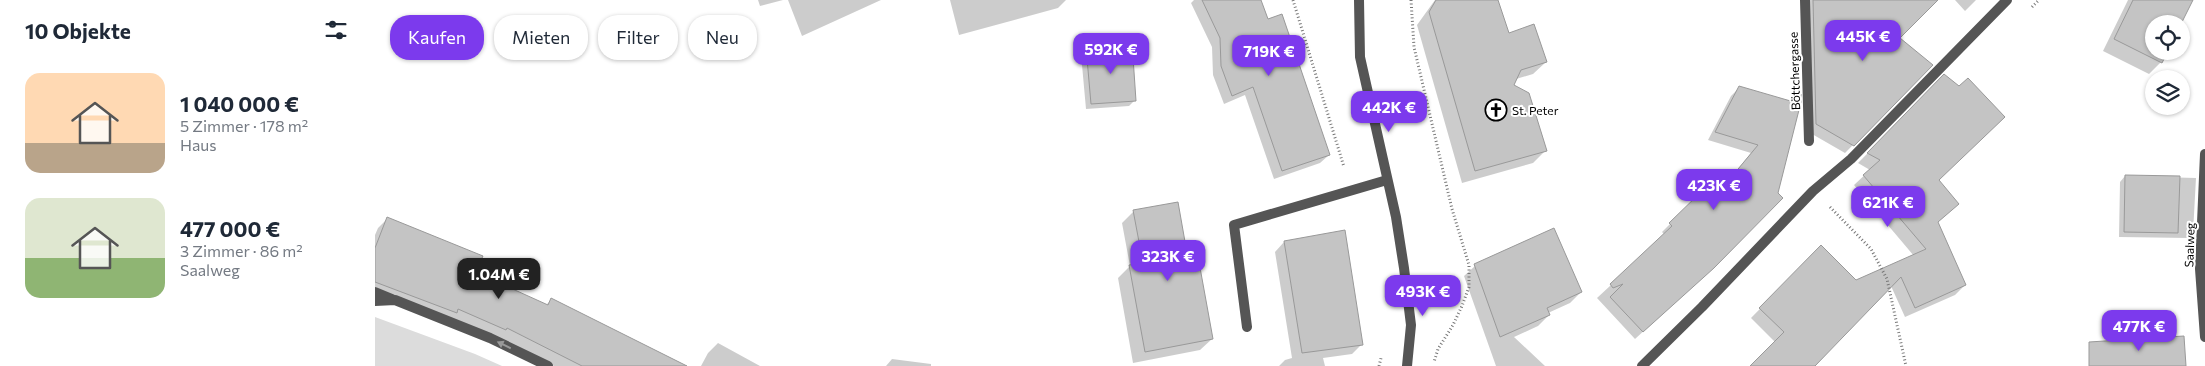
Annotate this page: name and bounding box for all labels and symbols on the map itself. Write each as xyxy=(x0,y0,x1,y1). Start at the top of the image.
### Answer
pin: 445K € xyxy=(1822,20,1904,62)
pin: 592K € xyxy=(1070,32,1152,75)
street label: Böttchergasse xyxy=(1786,32,1802,110)
pin: 719K € xyxy=(1228,34,1310,77)
pin: 442K € xyxy=(1348,90,1430,133)
church icon: St. Peter xyxy=(1484,98,1508,122)
place label: St. Peter xyxy=(1512,103,1559,117)
pin: 423K € xyxy=(1673,168,1755,211)
pin: 621K € xyxy=(1847,186,1929,228)
street label: Saalweg xyxy=(2181,222,2197,268)
pin: 323K € xyxy=(1127,240,1209,282)
pin: 1.04M € xyxy=(453,258,545,300)
pin: 493K € xyxy=(1382,274,1464,317)
pin: 477K € xyxy=(2098,310,2180,352)
one-way arrow xyxy=(497,341,511,349)

